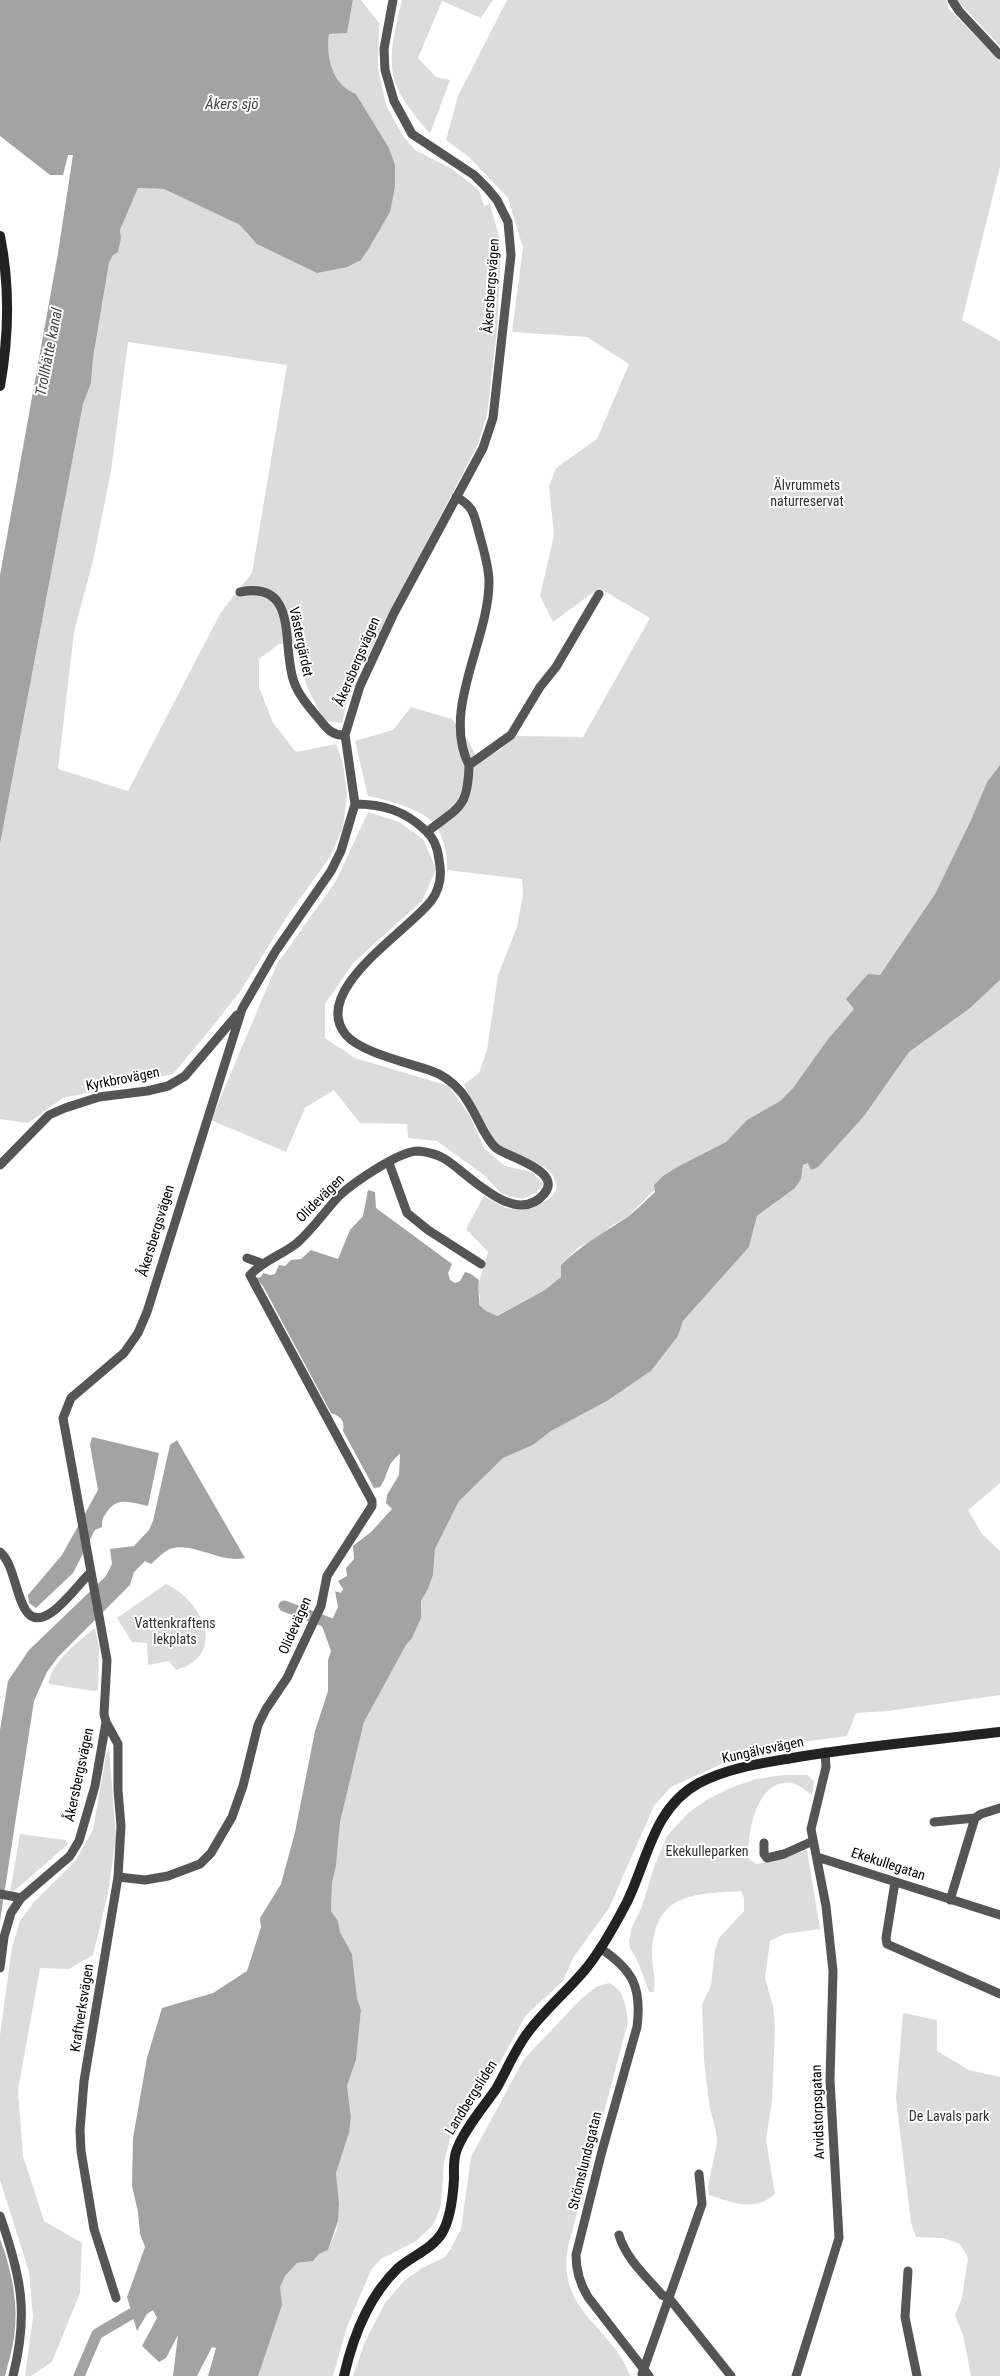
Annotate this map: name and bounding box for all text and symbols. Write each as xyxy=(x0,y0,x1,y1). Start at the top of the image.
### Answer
water label: Åkers sjö xyxy=(205,96,259,114)
street label: Åkersbergsvägen xyxy=(480,238,504,334)
water label: Trollhätte kanal xyxy=(33,307,67,397)
park label: Älvrummets naturreservat xyxy=(770,478,844,511)
street label: Västergärdet xyxy=(284,606,316,678)
street label: Åkersbergsvägen xyxy=(332,615,384,709)
street label: Kyrkbrovägen xyxy=(85,1065,161,1095)
street label: Olidevägen xyxy=(293,1171,349,1227)
street label: Åkersbergsvägen xyxy=(135,1183,179,1279)
street label: Olidevägen xyxy=(276,1595,316,1657)
park label: Vattenkraftens lekplats xyxy=(134,1616,216,1648)
street label: Åkersbergsvägen xyxy=(62,1727,98,1823)
street label: Kungälvsvägen xyxy=(721,1734,805,1768)
park label: Ekekulleparken xyxy=(665,1844,749,1860)
street label: Ekekullegatan xyxy=(849,1845,927,1885)
street label: Kraftverksvägen xyxy=(68,1963,98,2053)
street label: Landbergsliden xyxy=(442,2058,502,2138)
street label: Arvidstorpsgatan xyxy=(809,2064,829,2160)
park label: De Lavals park xyxy=(909,2109,989,2125)
street label: Strömslundsgatan xyxy=(566,2110,606,2212)

